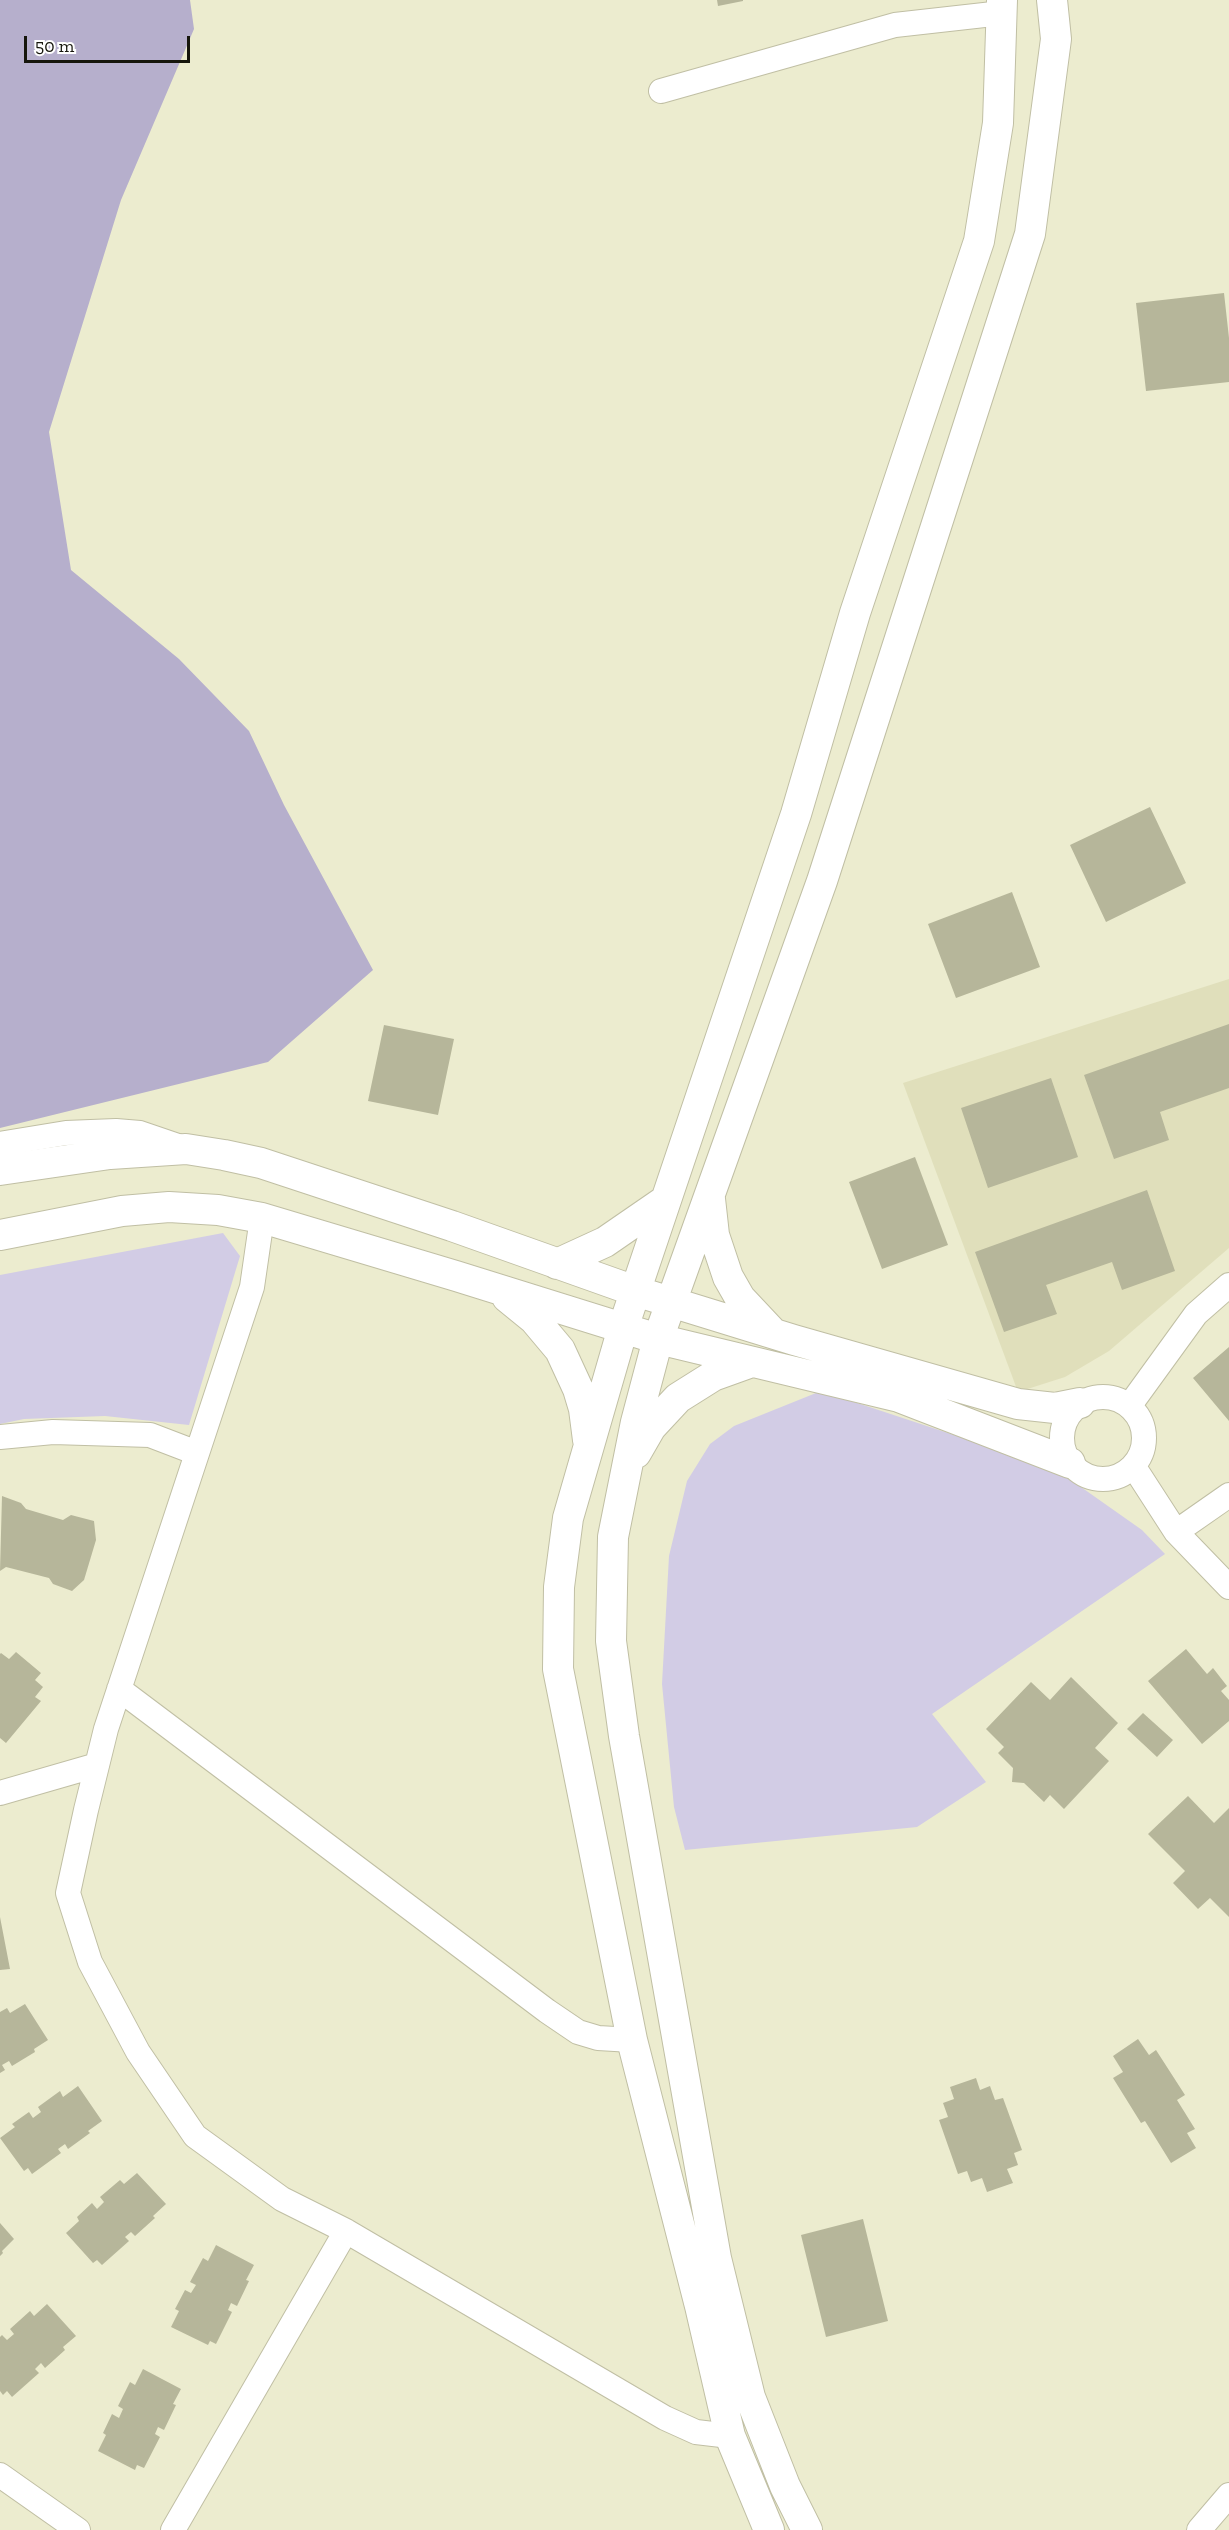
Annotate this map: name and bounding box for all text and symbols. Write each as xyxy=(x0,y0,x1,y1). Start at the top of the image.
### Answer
scale bar xyxy=(27,24,194,62)
text: 50 m xyxy=(35,35,74,57)

